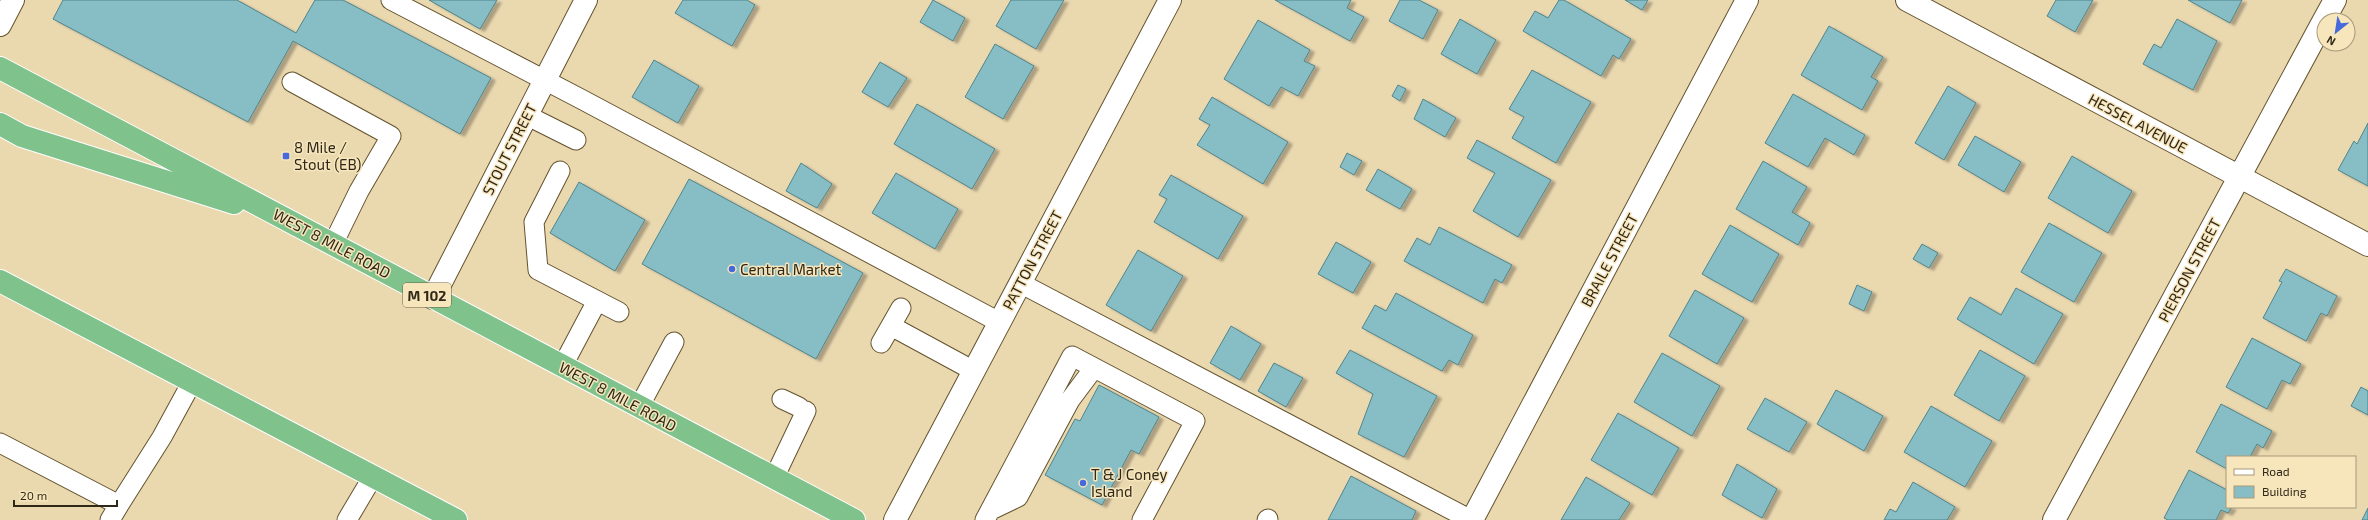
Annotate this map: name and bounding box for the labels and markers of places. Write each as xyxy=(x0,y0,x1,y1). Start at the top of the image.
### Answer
place label: 8 Mile / Stout (EB) xyxy=(294,138,361,173)
marker: 8 Mile / Stout (EB) xyxy=(281,151,291,161)
place label: Central Market xyxy=(740,260,842,278)
marker: Central Market xyxy=(727,264,737,274)
place label: T & J Coney Island xyxy=(1091,465,1168,500)
marker: T & J Coney Island xyxy=(1078,478,1088,488)

